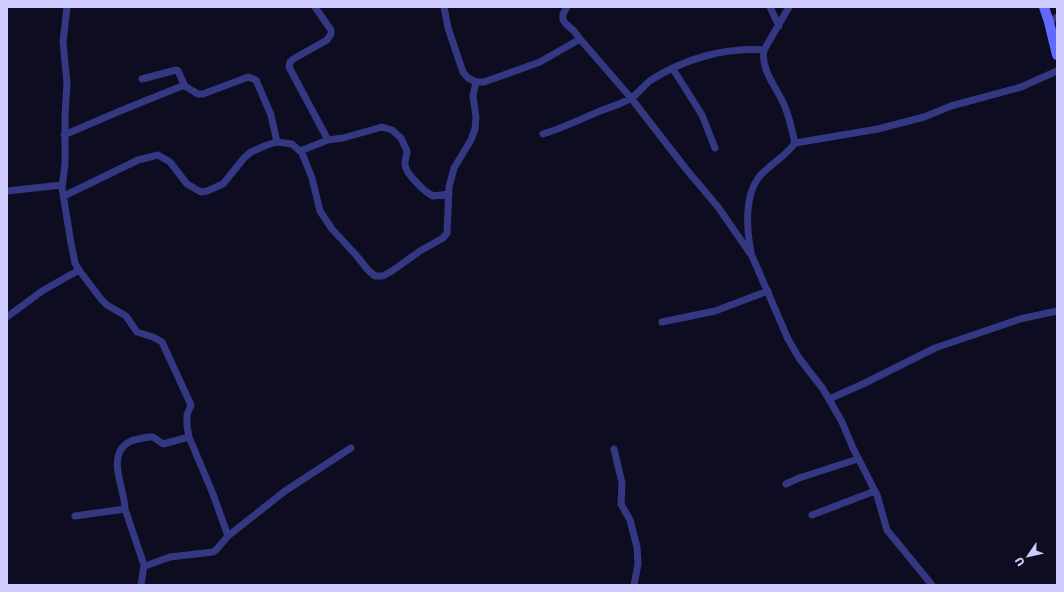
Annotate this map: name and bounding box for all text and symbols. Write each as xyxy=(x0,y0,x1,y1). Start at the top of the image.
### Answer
north arrow xyxy=(1008,536,1048,576)
text: U xyxy=(1012,555,1027,569)

